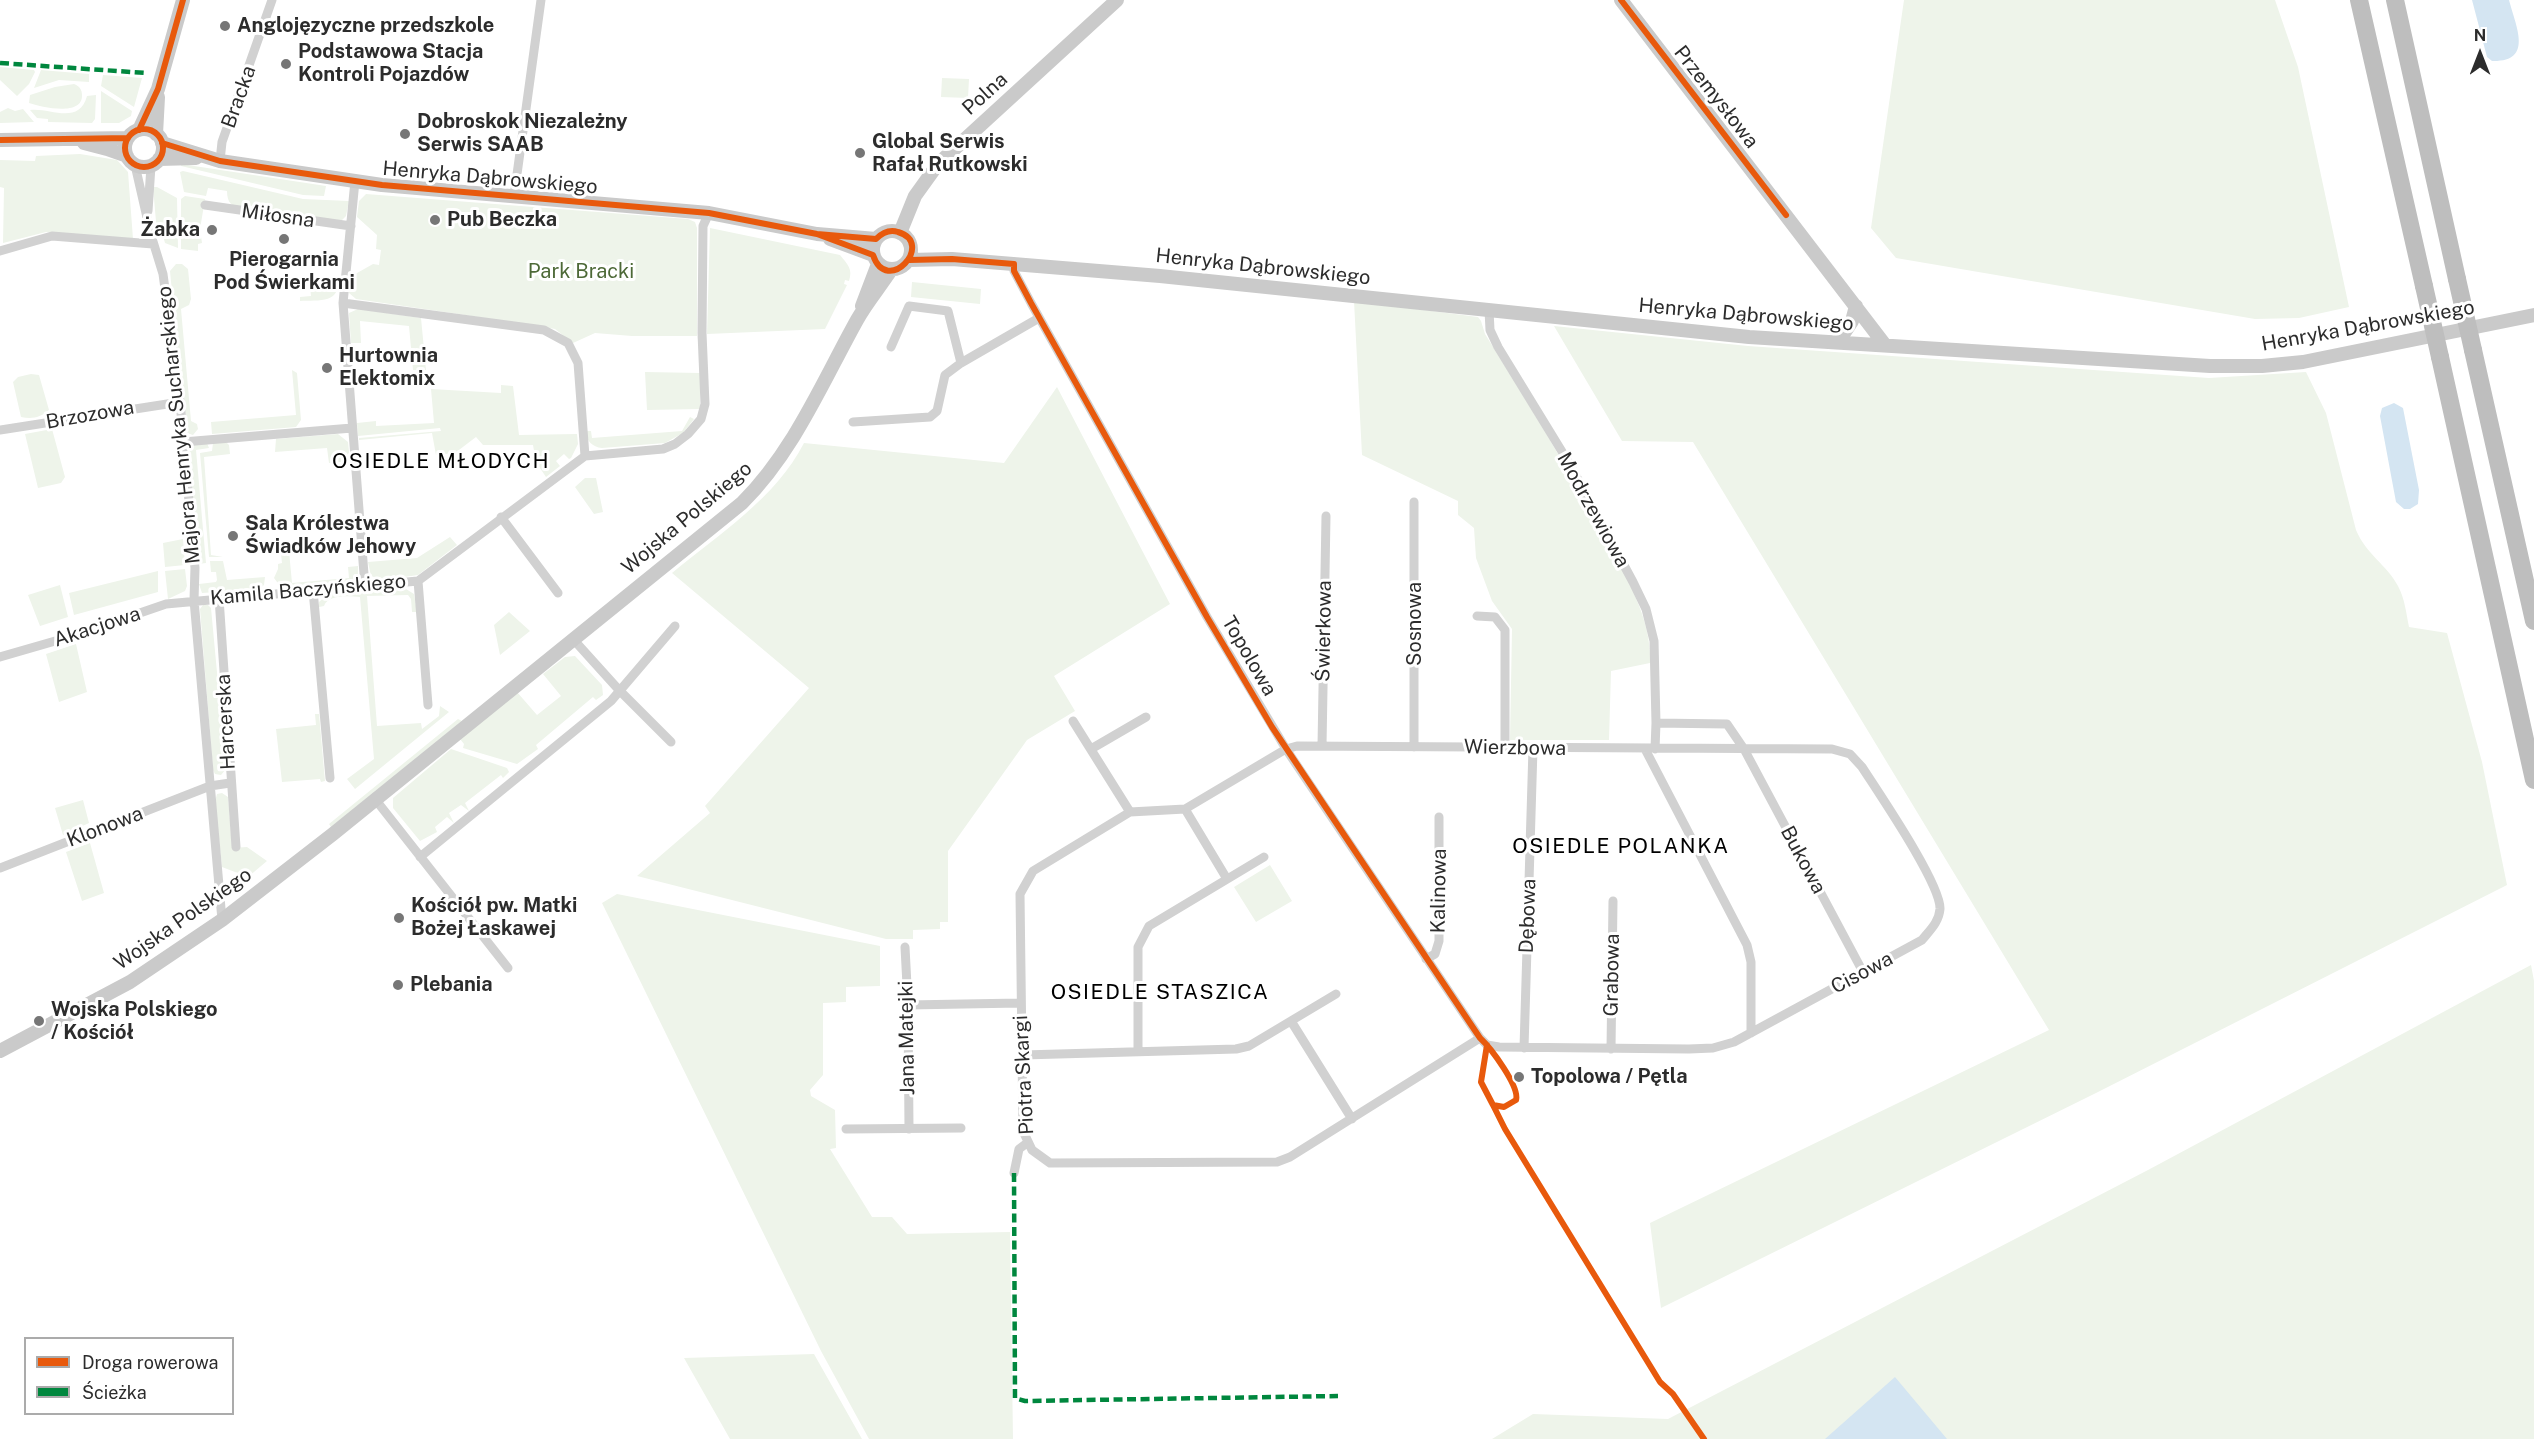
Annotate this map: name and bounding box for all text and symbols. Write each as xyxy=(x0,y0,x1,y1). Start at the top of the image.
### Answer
place label: Anglojęzyczne przedszkole xyxy=(237,14,494,38)
marker: Anglojęzyczne przedszkole xyxy=(218,19,232,33)
north arrow xyxy=(2450,24,2510,84)
text: N xyxy=(2474,26,2486,45)
place label: Podstawowa Stacja Kontroli Pojazdów xyxy=(298,40,483,87)
street label: Przemysłowa xyxy=(1669,41,1763,153)
marker: Podstawowa Stacja Kontroli Pojazdów xyxy=(279,57,293,71)
street label: Bracka xyxy=(217,63,261,131)
street label: Polna xyxy=(958,68,1012,120)
place label: Dobroskok Niezależny Serwis SAAB xyxy=(417,110,628,157)
marker: Dobroskok Niezależny Serwis SAAB xyxy=(398,127,412,141)
place label: Global Serwis Rafał Rutkowski xyxy=(872,130,1028,177)
marker: Global Serwis Rafał Rutkowski xyxy=(853,146,867,160)
street label: Henryka Dąbrowskiego xyxy=(381,157,599,199)
street label: Miłosna xyxy=(240,199,316,233)
place label: Pub Beczka xyxy=(447,208,557,232)
marker: Pub Beczka xyxy=(428,213,442,227)
place label: Żabka xyxy=(140,218,200,242)
marker: Żabka xyxy=(205,223,219,237)
marker: Pierogarnia Pod Świerkami xyxy=(277,232,291,246)
street label: Henryka Dąbrowskiego xyxy=(1154,244,1372,290)
place label: Pierogarnia Pod Świerkami xyxy=(213,248,355,295)
park label: Park Bracki xyxy=(528,260,634,284)
street label: Majora Henryka Sucharskiego xyxy=(152,285,206,565)
street label: Henryka Dąbrowskiego xyxy=(1637,294,1855,336)
street label: Henryka Dąbrowskiego xyxy=(2260,295,2476,357)
place label: Hurtownia Elektomix xyxy=(339,344,438,391)
marker: Hurtownia Elektomix xyxy=(320,361,334,375)
street label: Brzozowa xyxy=(44,395,136,435)
street label: Modrzewiowa xyxy=(1552,448,1634,572)
district label: OSIEDLE MŁODYCH xyxy=(332,449,550,475)
street label: Wojska Polskiego xyxy=(617,457,757,579)
place label: Sala Królestwa Świadków Jehowy xyxy=(245,512,416,559)
marker: Sala Królestwa Świadków Jehowy xyxy=(226,529,240,543)
street label: Kamila Baczyńskiego xyxy=(209,569,407,611)
street label: Świerkowa xyxy=(1311,580,1337,682)
street label: Sosnowa xyxy=(1403,582,1427,666)
street label: Akacjowa xyxy=(51,602,143,652)
street label: Topolowa xyxy=(1217,612,1281,700)
street label: Harcerska xyxy=(212,673,240,771)
street label: Wierzbowa xyxy=(1464,735,1566,761)
street label: Klonowa xyxy=(64,802,146,852)
street label: Bukowa xyxy=(1775,822,1831,898)
district label: OSIEDLE POLANKA xyxy=(1512,834,1730,860)
street label: Kalinowa xyxy=(1426,848,1452,934)
street label: Wojska Polskiego xyxy=(110,863,256,975)
street label: Dębowa xyxy=(1515,878,1541,954)
place label: Kościół pw. Matki Bożej Łaskawej xyxy=(411,894,577,941)
marker: Kościół pw. Matki Bożej Łaskawej xyxy=(392,911,406,925)
street label: Grabowa xyxy=(1599,933,1625,1017)
street label: Cisowa xyxy=(1827,947,1897,999)
place label: Plebania xyxy=(410,973,493,997)
marker: Plebania xyxy=(391,978,405,992)
street label: Jana Matejki xyxy=(894,980,920,1096)
district label: OSIEDLE STASZICA xyxy=(1051,980,1269,1006)
place label: Wojska Polskiego / Kościół xyxy=(51,998,217,1045)
marker: Wojska Polskiego / Kościół xyxy=(32,1014,46,1028)
street label: Piotra Skargi xyxy=(1009,1014,1039,1136)
place label: Topolowa / Pętla xyxy=(1531,1065,1688,1089)
marker: Topolowa / Pętla xyxy=(1512,1070,1526,1084)
legend xyxy=(24,1337,234,1415)
text: Droga rowerowa xyxy=(82,1352,218,1373)
text: Ścieżka xyxy=(82,1382,147,1403)

